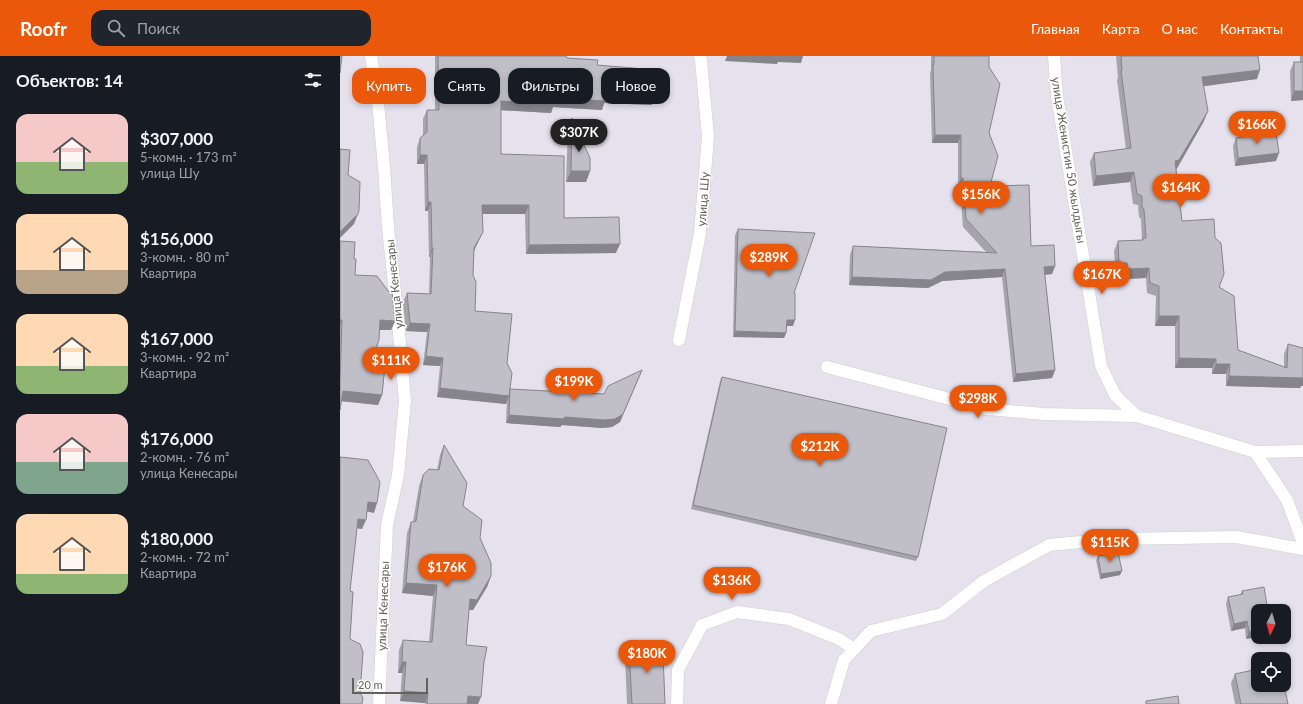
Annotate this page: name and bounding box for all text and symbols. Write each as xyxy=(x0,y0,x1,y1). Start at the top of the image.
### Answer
search box xyxy=(91,10,371,46)
text: Roofr xyxy=(20,17,67,40)
icon: search xyxy=(105,17,127,39)
text: Поиск xyxy=(137,19,180,37)
text: Главная xyxy=(1031,20,1080,37)
text: Карта xyxy=(1102,20,1140,37)
text: О нас xyxy=(1162,20,1198,37)
text: Контакты xyxy=(1220,20,1283,37)
chip: Купить xyxy=(352,68,426,104)
chip: Снять xyxy=(434,68,500,104)
chip: Фильтры xyxy=(508,68,593,104)
chip: Новое xyxy=(601,68,670,104)
icon: filters xyxy=(302,69,324,91)
text: Объектов: 14 xyxy=(16,70,123,91)
street label: улица Женистин 50 жылдыгы xyxy=(1048,76,1090,244)
pin: $166K xyxy=(1229,111,1285,145)
text: $166K xyxy=(1237,116,1277,132)
pin: $307K xyxy=(551,119,607,153)
text: $307K xyxy=(559,124,599,140)
text: $307,000 xyxy=(140,128,213,149)
icon: home xyxy=(48,130,96,178)
text: 5-комн. · 173 m² xyxy=(140,149,237,165)
text: улица Шу xyxy=(140,165,199,181)
street label: улица Шу xyxy=(694,170,712,227)
pin: $164K xyxy=(1153,174,1209,208)
text: $164K xyxy=(1161,179,1201,195)
pin: $156K xyxy=(953,181,1009,215)
text: $156K xyxy=(961,186,1001,202)
text: $156,000 xyxy=(140,228,213,249)
icon: home xyxy=(48,230,96,278)
street label: улица Кенесары xyxy=(382,238,406,330)
pin: $289K xyxy=(741,244,797,278)
text: 3-комн. · 80 m² xyxy=(140,249,229,265)
text: $289K xyxy=(749,249,789,265)
pin: $167K xyxy=(1074,261,1130,295)
text: Квартира xyxy=(140,265,196,281)
text: $167K xyxy=(1082,266,1122,282)
text: $167,000 xyxy=(140,328,213,349)
icon: home xyxy=(48,330,96,378)
pin: $111K xyxy=(363,347,419,381)
text: 3-комн. · 92 m² xyxy=(140,349,229,365)
text: $111K xyxy=(371,352,411,368)
text: Квартира xyxy=(140,365,196,381)
pin: $199K xyxy=(546,368,602,402)
text: $199K xyxy=(554,373,594,389)
pin: $298K xyxy=(950,385,1006,419)
text: $298K xyxy=(958,390,998,406)
text: $176,000 xyxy=(140,428,213,449)
icon: home xyxy=(48,430,96,478)
pin: $212K xyxy=(792,433,848,467)
text: $212K xyxy=(800,438,840,454)
text: 2-комн. · 76 m² xyxy=(140,449,229,465)
text: улица Кенесары xyxy=(140,465,237,481)
text: $180,000 xyxy=(140,528,213,549)
pin: $115K xyxy=(1082,529,1138,563)
icon: home xyxy=(48,530,96,578)
text: $115K xyxy=(1090,534,1130,550)
text: 2-комн. · 72 m² xyxy=(140,549,229,565)
pin: $176K xyxy=(419,554,475,588)
text: $176K xyxy=(427,559,467,575)
street label: улица Кенесары xyxy=(374,561,392,651)
text: Квартира xyxy=(140,565,196,581)
pin: $136K xyxy=(704,567,760,601)
text: $136K xyxy=(712,572,752,588)
north arrow xyxy=(1251,604,1291,644)
map controls xyxy=(1251,604,1291,692)
pin: $180K xyxy=(619,640,675,674)
text: $180K xyxy=(627,645,667,661)
button: locate xyxy=(1251,652,1291,692)
scale bar xyxy=(352,676,428,695)
text: 20 m xyxy=(358,678,383,691)

